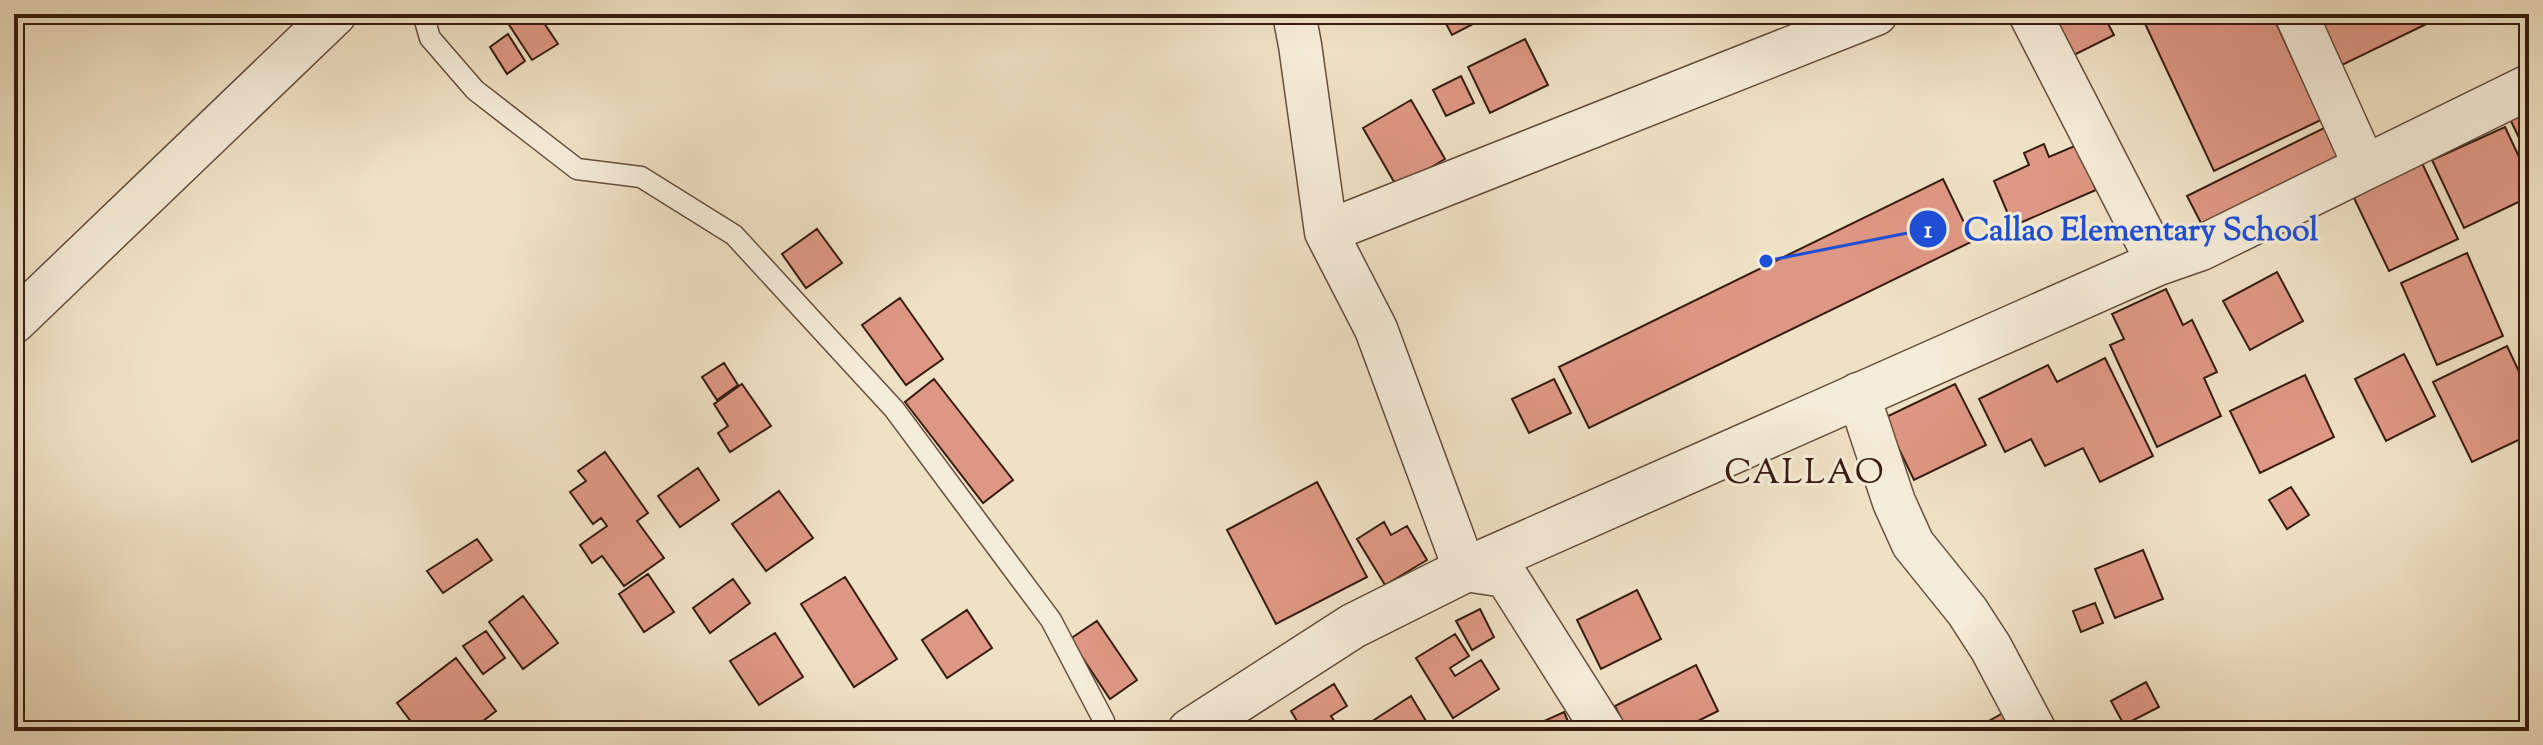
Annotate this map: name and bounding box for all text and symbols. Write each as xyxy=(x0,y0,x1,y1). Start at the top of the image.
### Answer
callout: Callao Elementary School xyxy=(1908,201,2335,257)
text: Callao Elementary School xyxy=(1964,209,2318,255)
text: 1 xyxy=(1924,214,1933,248)
district label: CALLAO xyxy=(1724,450,1886,499)

